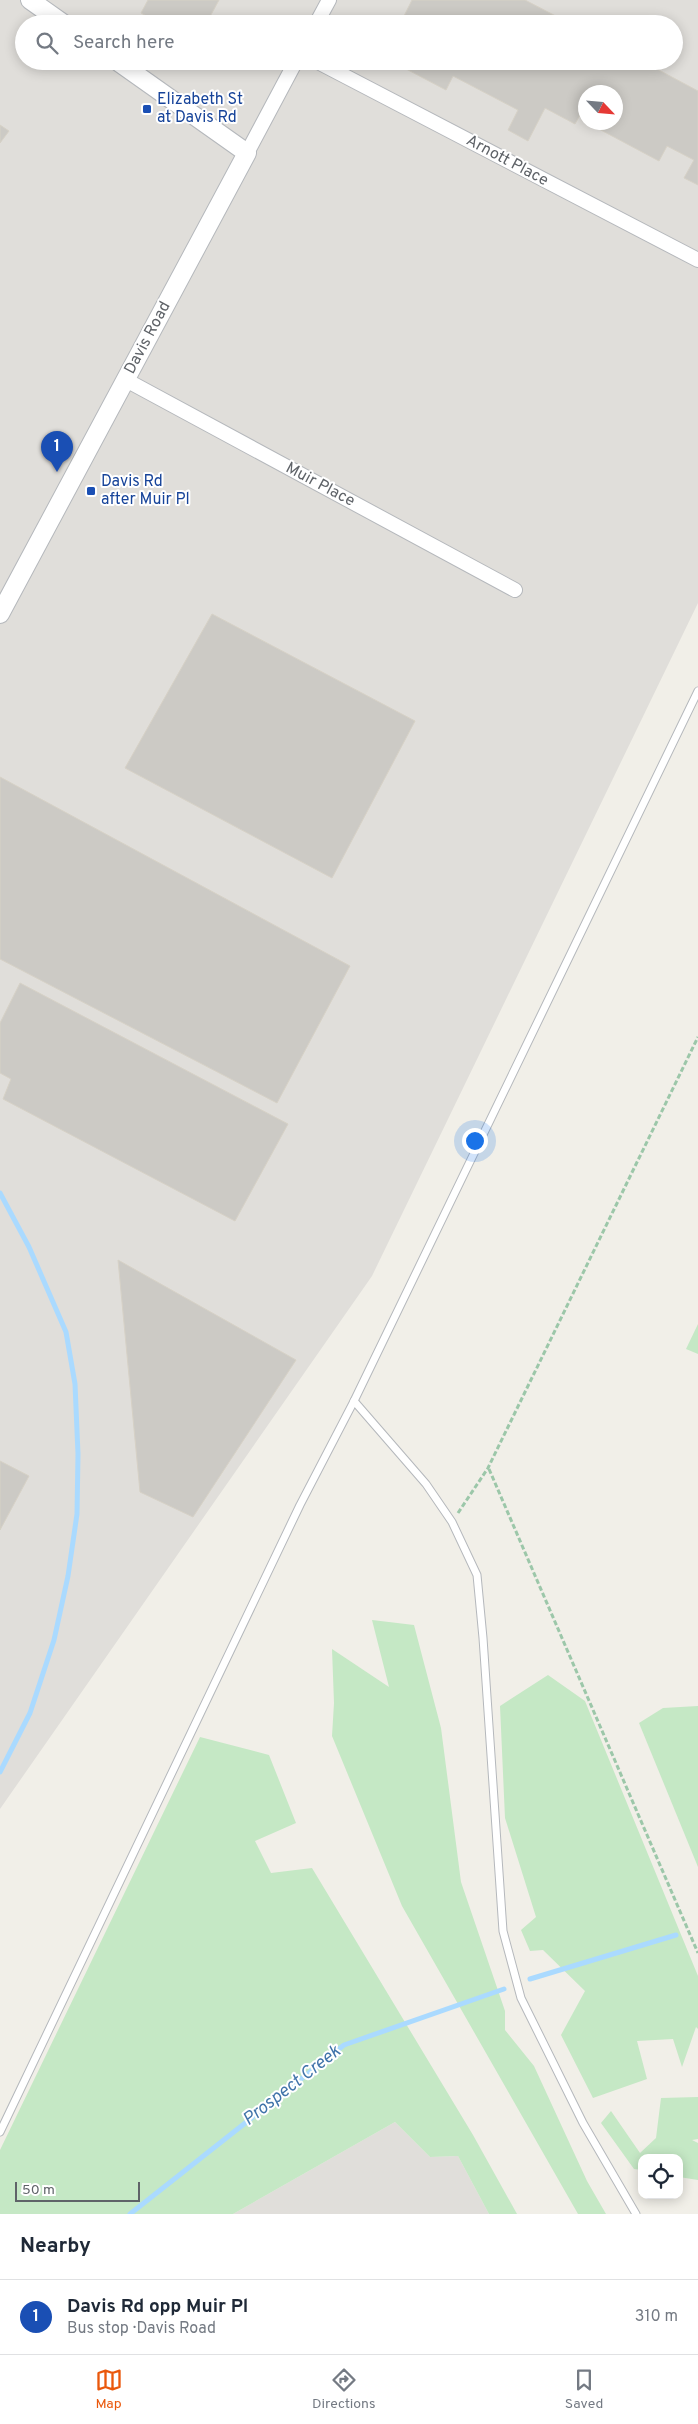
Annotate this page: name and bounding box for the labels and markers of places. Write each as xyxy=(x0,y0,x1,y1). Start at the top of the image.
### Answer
place label: Elizabeth St at Davis Rd xyxy=(157,90,243,128)
marker: Elizabeth St at Davis Rd xyxy=(141,103,153,115)
pin: 1 xyxy=(41,431,73,472)
place label: Davis Rd after Muir Pl xyxy=(101,472,190,510)
marker: Davis Rd after Muir Pl xyxy=(85,485,97,497)

